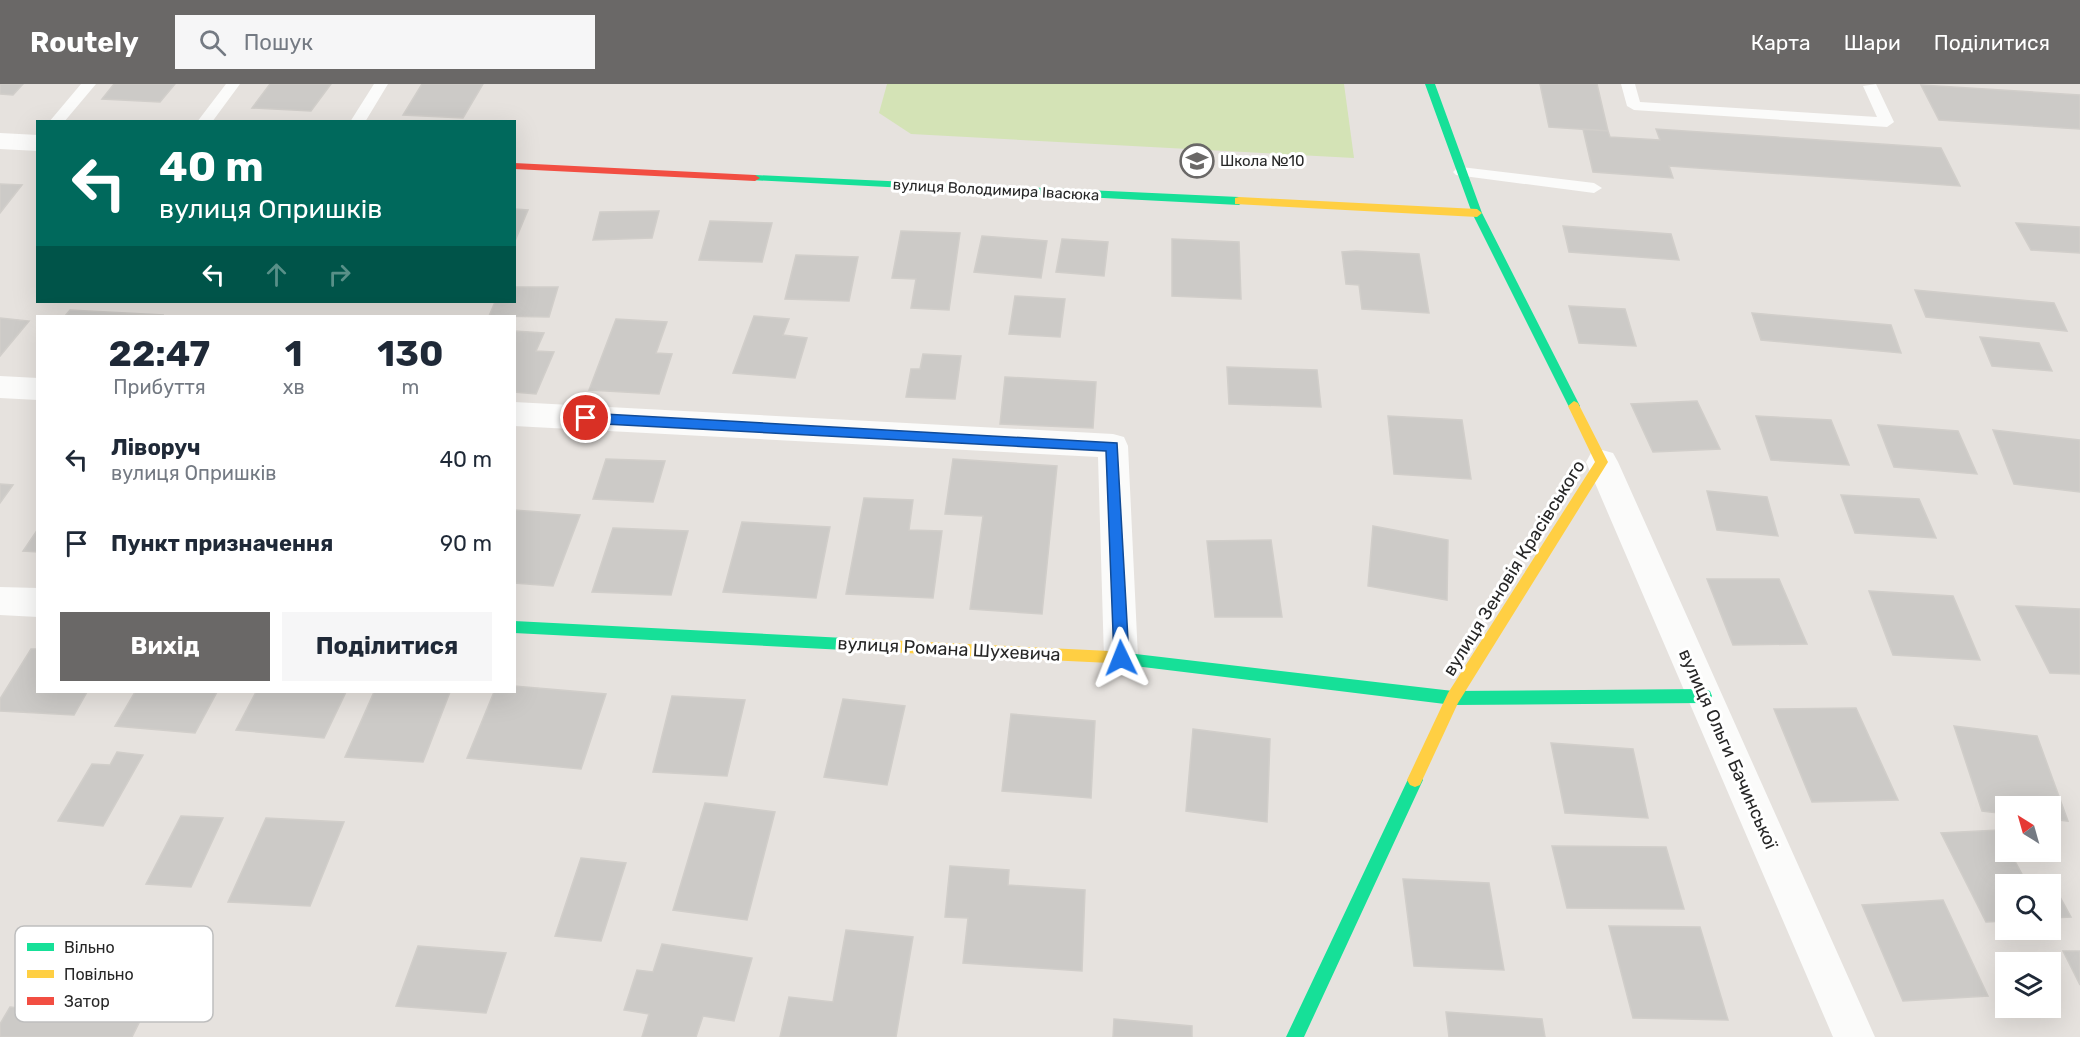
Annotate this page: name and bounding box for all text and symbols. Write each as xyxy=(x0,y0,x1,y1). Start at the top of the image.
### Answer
search box xyxy=(175,15,595,69)
text: Routely xyxy=(30,26,139,59)
icon: search xyxy=(196,26,229,59)
text: Пошук xyxy=(244,29,313,56)
text: Карта xyxy=(1751,30,1811,55)
text: Шари xyxy=(1844,30,1901,55)
text: Поділитися xyxy=(1934,30,2050,55)
text: 40 m xyxy=(159,142,264,192)
school or university icon: Школа №10 xyxy=(1179,143,1215,179)
icon: left xyxy=(60,144,138,222)
place label: Школа №10 xyxy=(1220,152,1304,170)
street label: вулиця Володимира Івасюка xyxy=(892,176,1100,204)
text: вулиця Опришків xyxy=(159,193,382,225)
icon: left xyxy=(197,258,230,291)
icon: ahead xyxy=(260,258,293,291)
icon: right xyxy=(323,258,356,291)
text: 22:47 xyxy=(109,332,210,375)
text: 1 xyxy=(285,332,303,375)
text: 130 xyxy=(377,332,443,375)
text: Прибуття xyxy=(113,375,206,399)
text: хв xyxy=(283,375,305,399)
text: m xyxy=(401,375,419,399)
pin xyxy=(560,392,611,443)
icon: arrive xyxy=(569,401,602,434)
text: Ліворуч xyxy=(111,434,201,461)
icon: left xyxy=(60,443,93,476)
text: 40 m xyxy=(439,446,492,473)
street label: вулиця Зеновія Красівського xyxy=(1438,456,1590,680)
text: вулиця Опришків xyxy=(111,461,277,485)
icon: arrive xyxy=(60,527,93,560)
text: Пункт призначення xyxy=(111,530,333,557)
text: 90 m xyxy=(440,530,492,557)
button: Вихід xyxy=(60,612,270,681)
button: Поділитися xyxy=(282,612,492,681)
position arrow xyxy=(1089,626,1153,690)
street label: вулиця Романа Шухевича xyxy=(837,632,1061,666)
street label: вулиця Ольги Бачинської xyxy=(1674,645,1782,853)
north arrow xyxy=(1995,796,2061,862)
map controls xyxy=(1995,796,2061,1018)
button: search xyxy=(1995,874,2061,940)
legend xyxy=(15,926,213,1022)
text: Вільно xyxy=(64,938,115,957)
button: layers xyxy=(1995,952,2061,1018)
text: Повільно xyxy=(64,965,134,984)
text: Затор xyxy=(64,992,110,1011)

